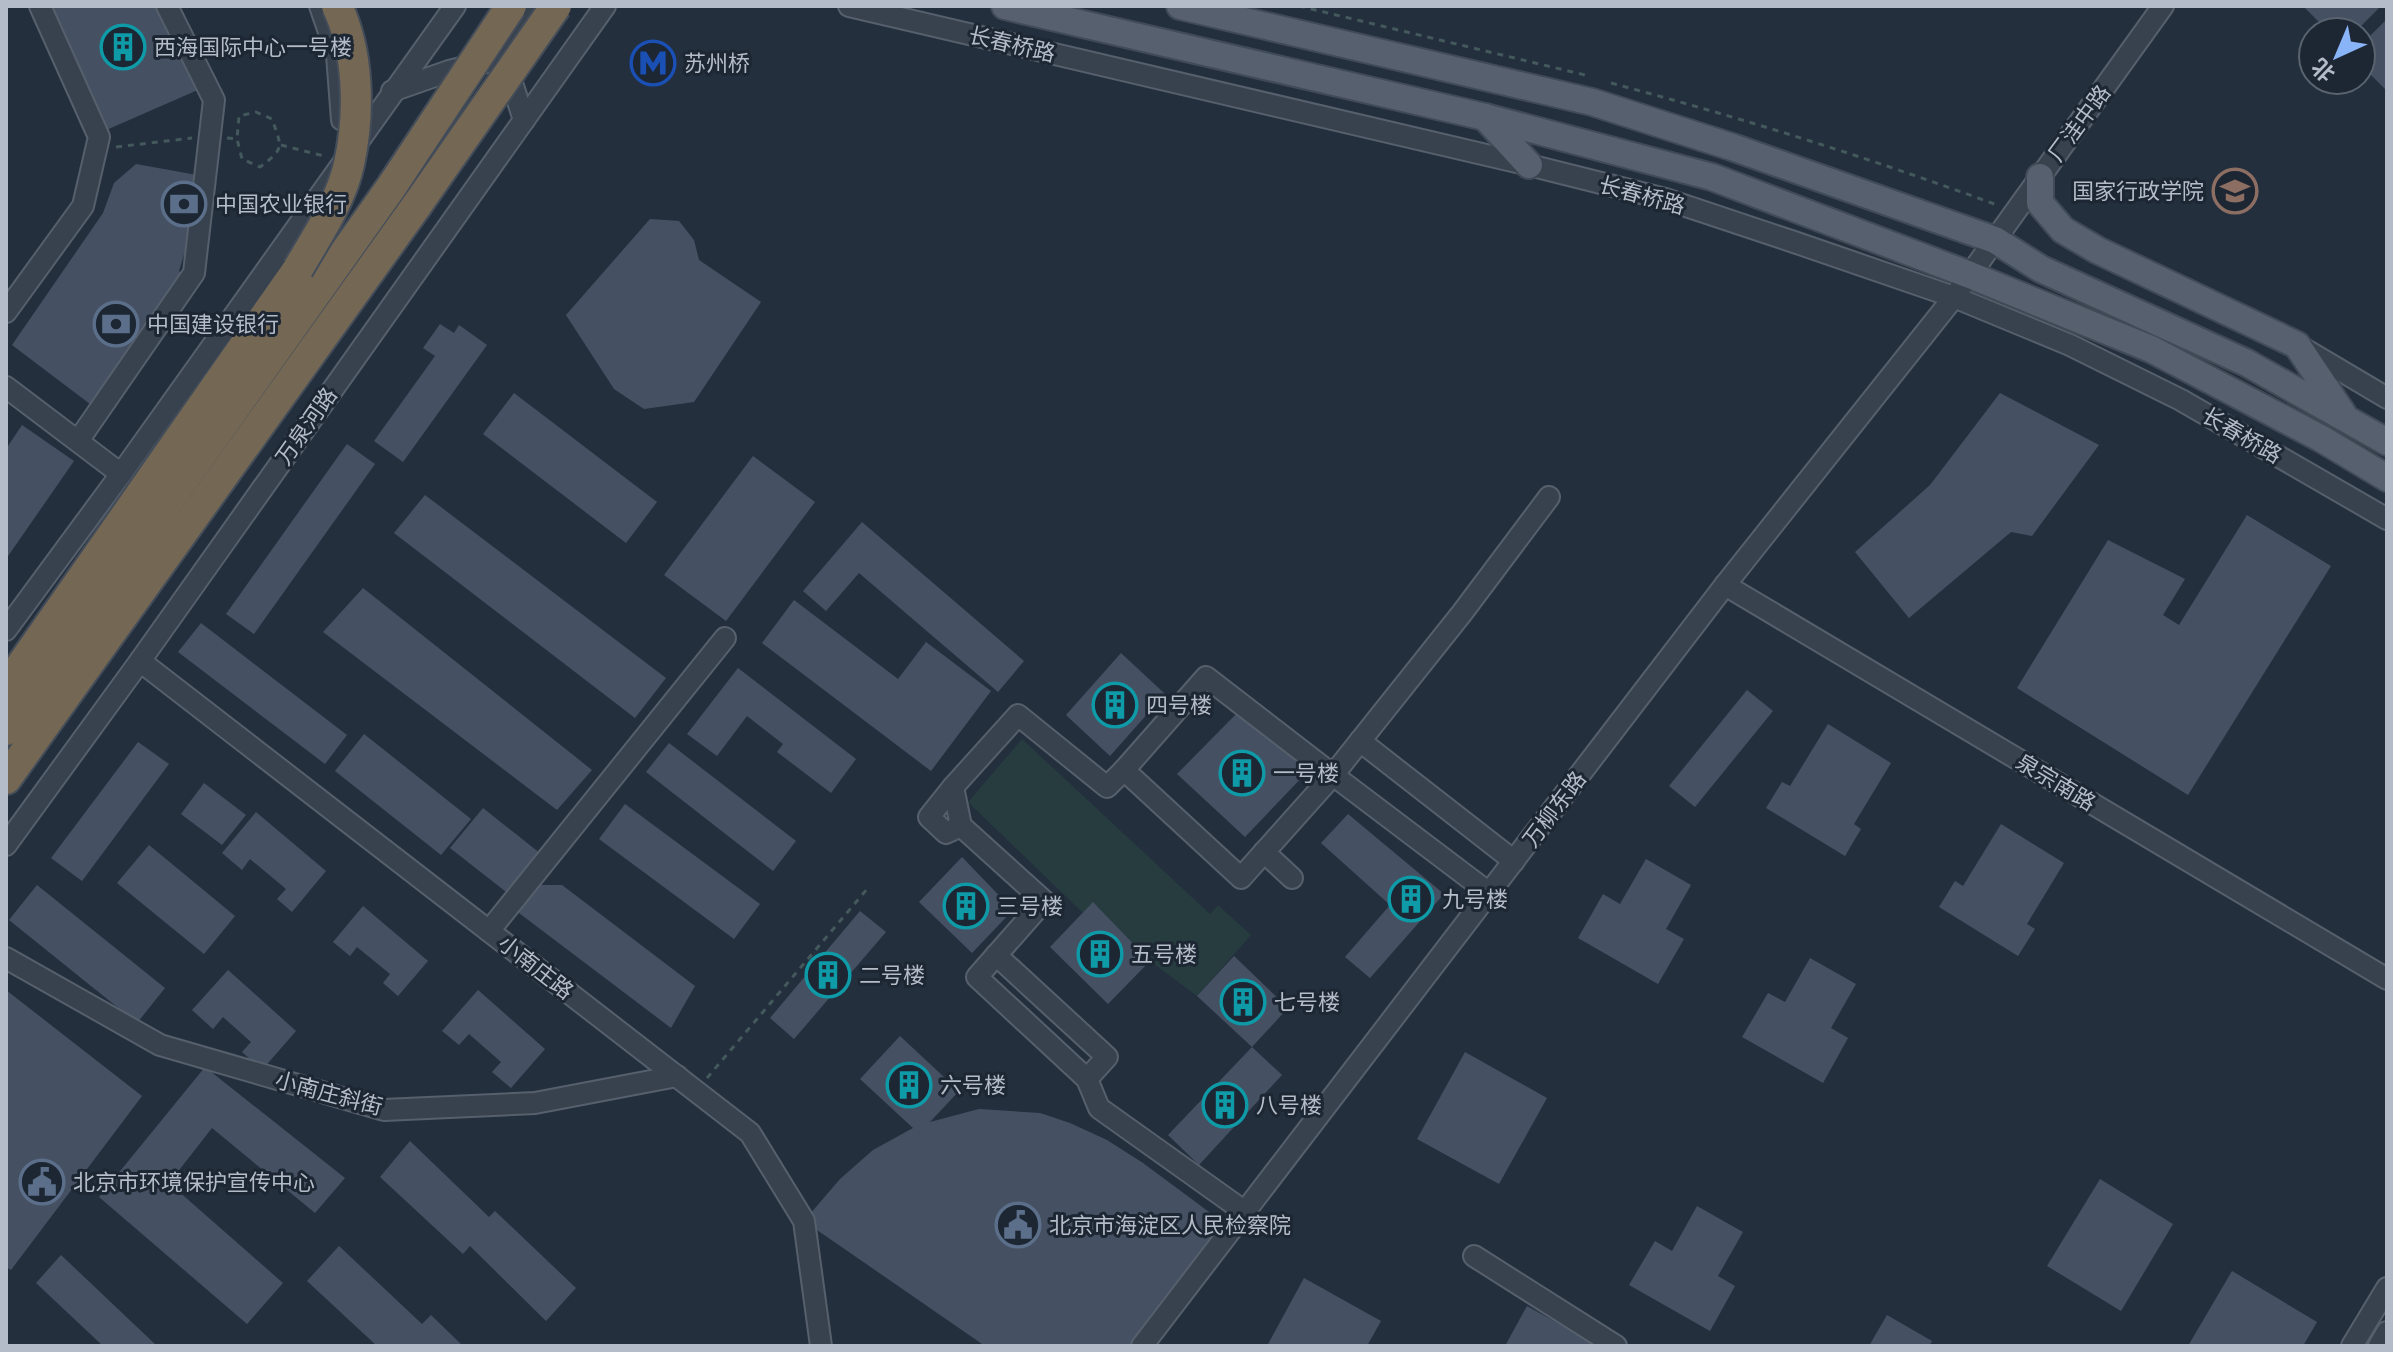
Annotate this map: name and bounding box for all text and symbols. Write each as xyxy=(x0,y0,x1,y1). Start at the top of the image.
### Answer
north arrow xyxy=(2297,16,2377,96)
street label: 长春桥路 xyxy=(966,20,1058,69)
building icon: 西海国际中心一号楼 xyxy=(99,23,147,71)
place label: 西海国际中心一号楼 xyxy=(154,33,352,63)
metro station icon: 苏州桥 xyxy=(629,39,677,87)
place label: 苏州桥 xyxy=(684,49,750,79)
text: 北 xyxy=(2305,51,2342,88)
street label: 厂洼中路 xyxy=(2042,79,2118,168)
school or university icon: 国家行政学院 xyxy=(2211,167,2259,215)
street label: 长春桥路 xyxy=(1595,170,1688,222)
place label: 国家行政学院 xyxy=(2072,177,2204,207)
bank icon: 中国农业银行 xyxy=(160,180,208,228)
place label: 中国农业银行 xyxy=(215,190,347,220)
bank icon: 中国建设银行 xyxy=(92,300,140,348)
place label: 中国建设银行 xyxy=(147,310,279,340)
street label: 万泉河路 xyxy=(269,382,344,471)
street label: 长春桥路 xyxy=(2196,401,2287,471)
building icon: 四号楼 xyxy=(1091,681,1139,729)
place label: 四号楼 xyxy=(1146,691,1212,721)
street label: 泉宗南路 xyxy=(2010,747,2101,818)
building icon: 一号楼 xyxy=(1218,749,1266,797)
place label: 一号楼 xyxy=(1273,759,1339,789)
street label: 万柳东路 xyxy=(1516,765,1593,854)
building icon: 九号楼 xyxy=(1387,875,1435,923)
building icon: 三号楼 xyxy=(942,882,990,930)
place label: 九号楼 xyxy=(1442,885,1508,915)
place label: 三号楼 xyxy=(997,892,1063,922)
street label: 小南庄路 xyxy=(491,929,579,1007)
building icon: 五号楼 xyxy=(1076,930,1124,978)
place label: 五号楼 xyxy=(1131,940,1197,970)
building icon: 二号楼 xyxy=(804,951,852,999)
place label: 二号楼 xyxy=(859,961,925,991)
building icon: 七号楼 xyxy=(1219,978,1267,1026)
place label: 七号楼 xyxy=(1274,988,1340,1018)
building icon: 六号楼 xyxy=(885,1061,933,1109)
street label: 小南庄斜街 xyxy=(272,1065,386,1123)
place label: 六号楼 xyxy=(940,1071,1006,1101)
building icon: 八号楼 xyxy=(1201,1081,1249,1129)
place label: 八号楼 xyxy=(1256,1091,1322,1121)
public building icon: 北京市环境保护宣传中心 xyxy=(18,1158,66,1206)
place label: 北京市环境保护宣传中心 xyxy=(73,1168,315,1198)
public building icon: 北京市海淀区人民检察院 xyxy=(994,1201,1042,1249)
place label: 北京市海淀区人民检察院 xyxy=(1049,1211,1291,1241)

